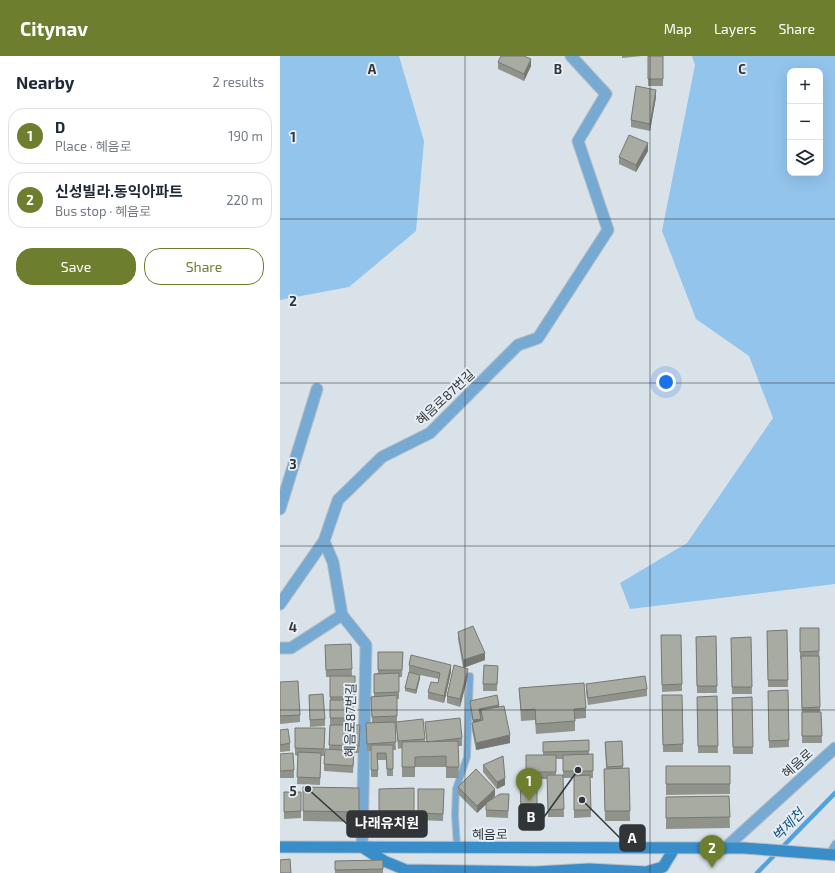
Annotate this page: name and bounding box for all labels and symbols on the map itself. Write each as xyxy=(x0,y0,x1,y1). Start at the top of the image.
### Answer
text: A xyxy=(368,61,377,77)
text: B xyxy=(554,61,562,77)
text: C xyxy=(738,61,746,77)
text: 1 xyxy=(290,129,296,145)
text: 2 xyxy=(289,293,297,309)
street label: 혜음로87번길 xyxy=(412,366,478,428)
your location xyxy=(656,372,676,392)
text: 3 xyxy=(289,456,297,472)
text: 4 xyxy=(289,619,297,635)
street label: 혜음로87번길 xyxy=(341,683,359,757)
street label: 혜음로 xyxy=(778,745,816,781)
pin: 1 xyxy=(516,768,542,801)
text: 5 xyxy=(289,783,297,799)
callout: B xyxy=(519,804,544,830)
water label: 벽제천 xyxy=(768,804,808,844)
text: B xyxy=(527,808,536,825)
callout: 나래유치원 xyxy=(347,811,427,837)
text: 나래유치원 xyxy=(355,814,419,831)
callout: A xyxy=(620,825,645,851)
street label: 혜음로 xyxy=(472,826,508,842)
text: A xyxy=(627,829,637,846)
pin: 2 xyxy=(699,835,725,868)

